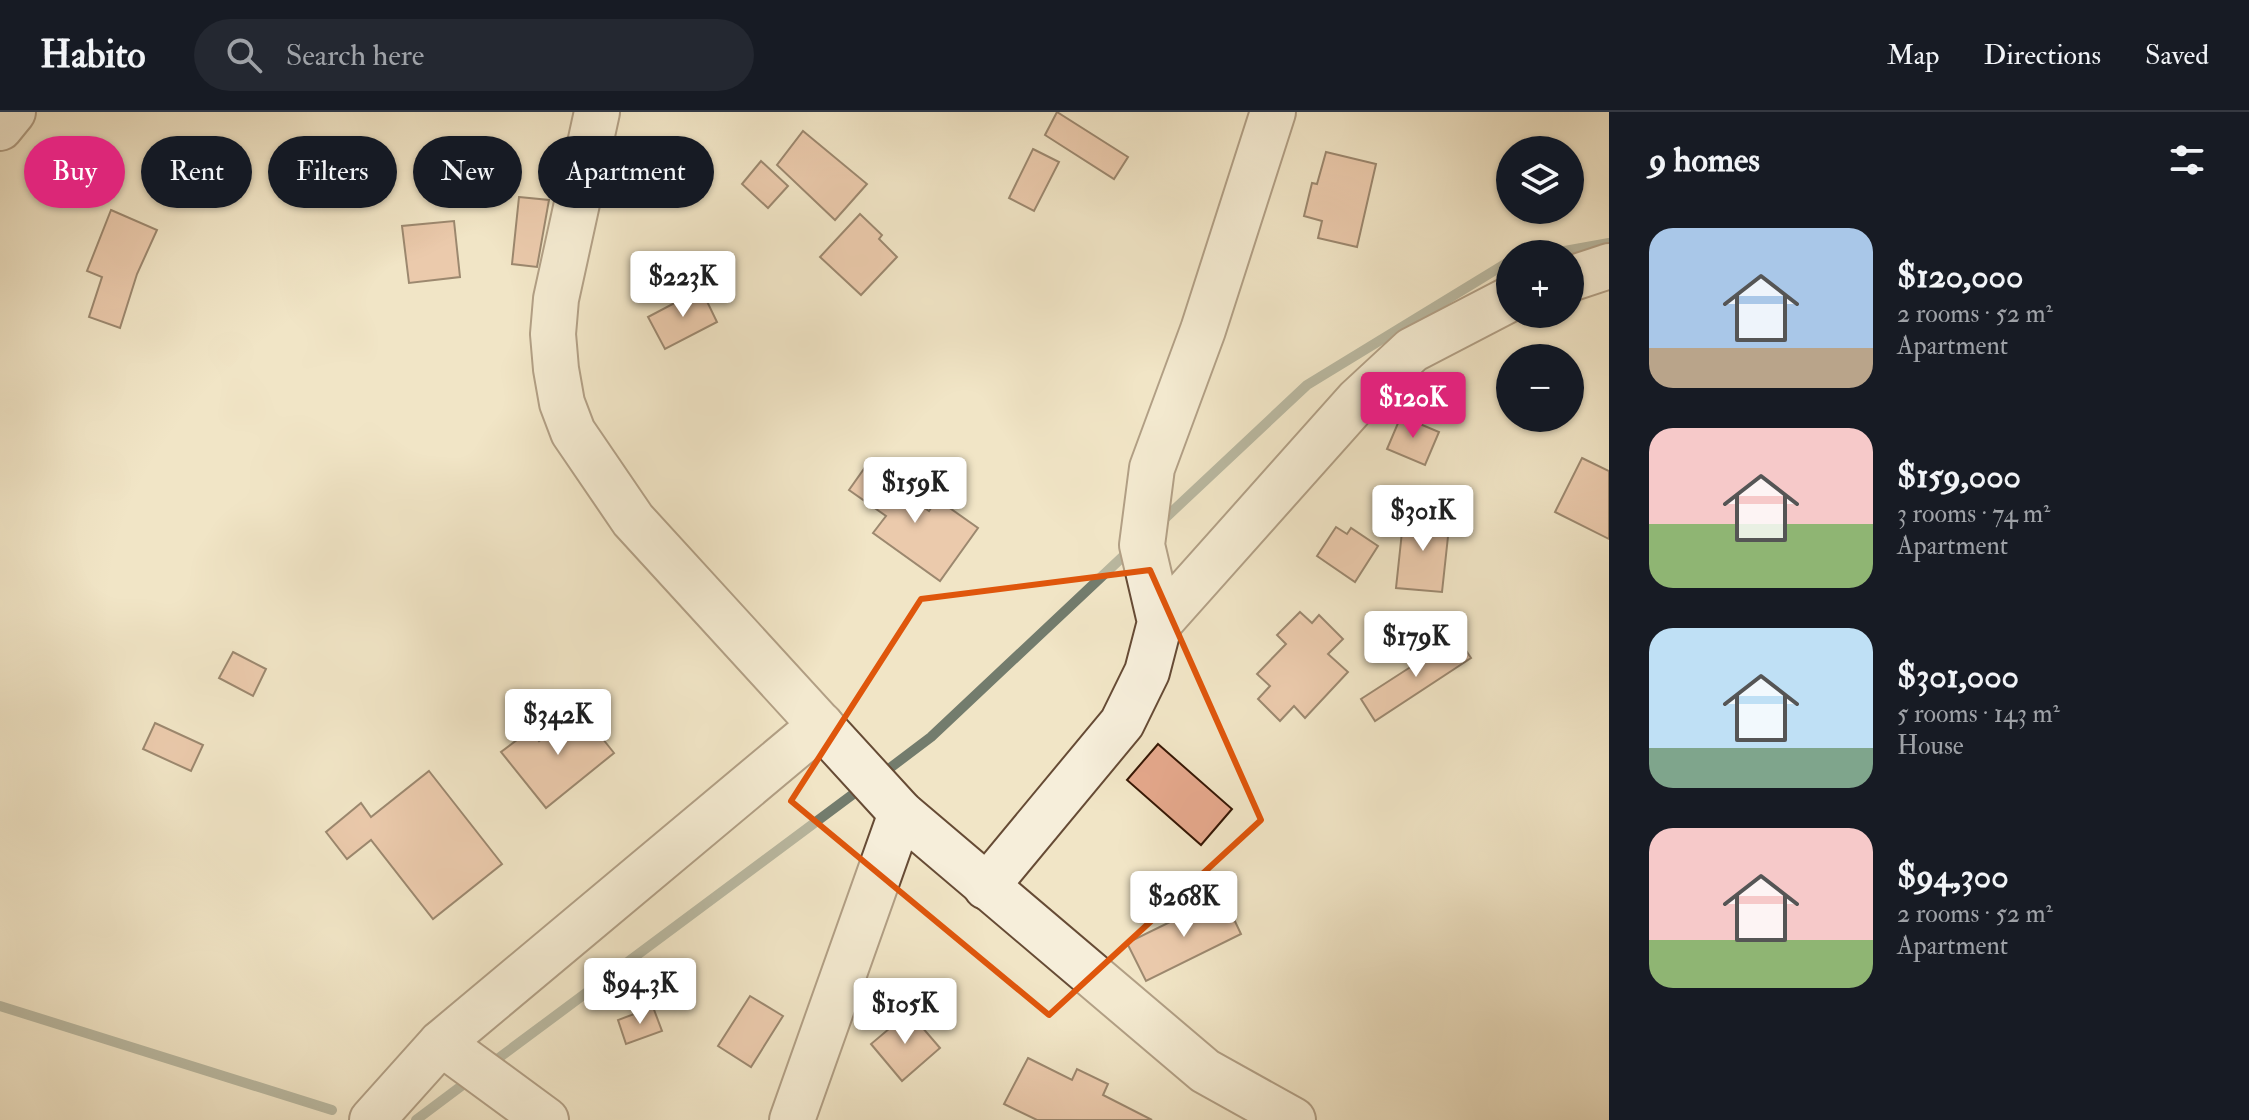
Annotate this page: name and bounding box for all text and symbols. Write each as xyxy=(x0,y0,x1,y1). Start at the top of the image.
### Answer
search box xyxy=(194,19,754,91)
text: Habito xyxy=(40,31,146,79)
icon: search xyxy=(222,33,266,77)
text: Search here xyxy=(286,37,424,74)
text: Map xyxy=(1887,38,1940,73)
text: Directions xyxy=(1984,38,2101,73)
text: Saved xyxy=(2145,38,2209,73)
chip: Buy xyxy=(24,136,125,208)
chip: Rent xyxy=(141,136,252,208)
chip: Filters xyxy=(268,136,397,208)
chip: New xyxy=(413,136,522,208)
chip: Apartment xyxy=(538,136,714,208)
map controls xyxy=(1496,136,1584,432)
button: layers xyxy=(1496,136,1584,224)
icon: filters xyxy=(2165,138,2209,182)
text: 9 homes xyxy=(1649,139,1760,182)
button: + xyxy=(1496,240,1584,328)
pin: $223K xyxy=(627,251,739,319)
text: $120,000 xyxy=(1897,255,2023,298)
icon: home xyxy=(1713,260,1809,356)
text: $223K xyxy=(648,261,718,293)
text: 2 rooms · 52 m² xyxy=(1897,298,2053,330)
text: Apartment xyxy=(1897,330,2008,362)
button: − xyxy=(1496,344,1584,432)
pin: $120K xyxy=(1357,372,1469,440)
text: $120K xyxy=(1379,382,1447,414)
text: $159,000 xyxy=(1897,455,2021,498)
pin: $159K xyxy=(859,457,971,525)
icon: home xyxy=(1713,460,1809,556)
text: $159K xyxy=(882,467,948,499)
pin: $301K xyxy=(1367,485,1479,553)
text: $301K xyxy=(1390,495,1456,527)
text: 3 rooms · 74 m² xyxy=(1897,498,2050,530)
text: Apartment xyxy=(1897,530,2008,562)
pin: $179K xyxy=(1360,611,1472,679)
text: $179K xyxy=(1382,621,1450,653)
text: $301,000 xyxy=(1897,655,2019,698)
icon: home xyxy=(1713,660,1809,756)
pin: $342K xyxy=(502,689,614,757)
text: 5 rooms · 143 m² xyxy=(1897,698,2060,730)
text: $342K xyxy=(523,699,593,731)
text: House xyxy=(1897,730,1964,762)
text: $94,300 xyxy=(1897,855,2009,898)
icon: home xyxy=(1713,860,1809,956)
pin: $268K xyxy=(1128,871,1240,939)
text: $268K xyxy=(1148,881,1220,913)
text: 2 rooms · 52 m² xyxy=(1897,898,2053,930)
text: Apartment xyxy=(1897,930,2008,962)
pin: $94.3K xyxy=(575,958,705,1026)
text: $94.3K xyxy=(602,968,678,1000)
pin: $105K xyxy=(849,978,961,1046)
text: $105K xyxy=(872,988,938,1020)

